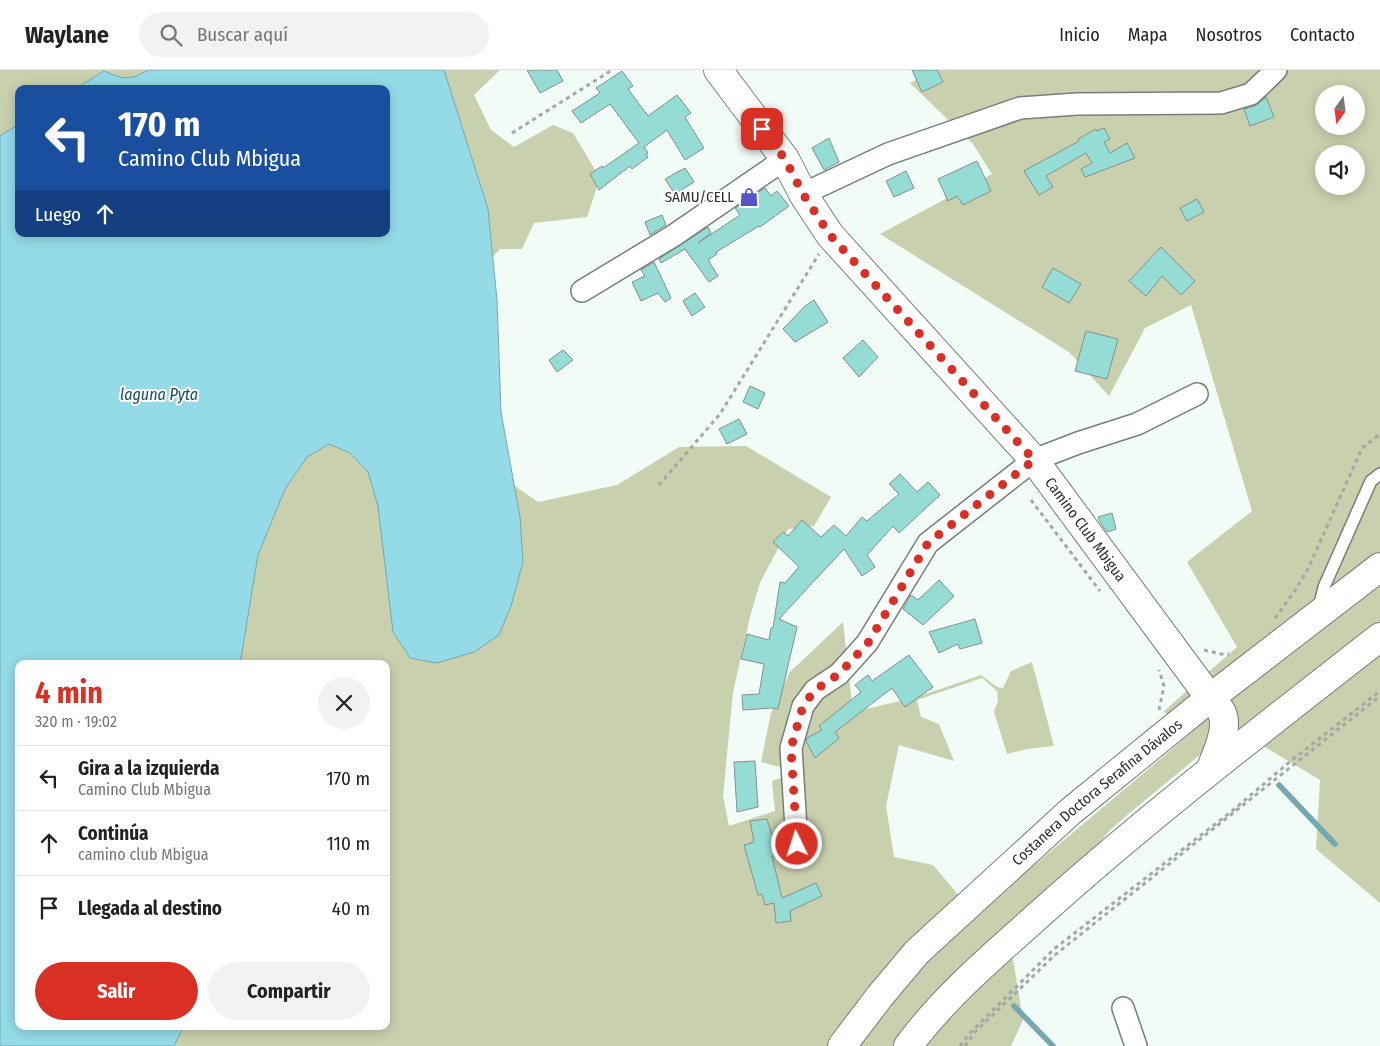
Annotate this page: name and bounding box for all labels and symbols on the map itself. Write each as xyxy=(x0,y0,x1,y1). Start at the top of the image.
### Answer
north arrow xyxy=(1315,85,1365,135)
pin xyxy=(741,108,783,150)
shop icon: SAMU/CELL xyxy=(738,186,760,208)
place label: SAMU/CELL xyxy=(665,188,734,206)
water label: laguna Pyta xyxy=(120,385,198,404)
street label: Camino Club Mbigua xyxy=(1041,474,1130,585)
street label: Costanera Doctora Serafina Dávalos xyxy=(1008,715,1186,869)
position arrow xyxy=(770,817,822,869)

